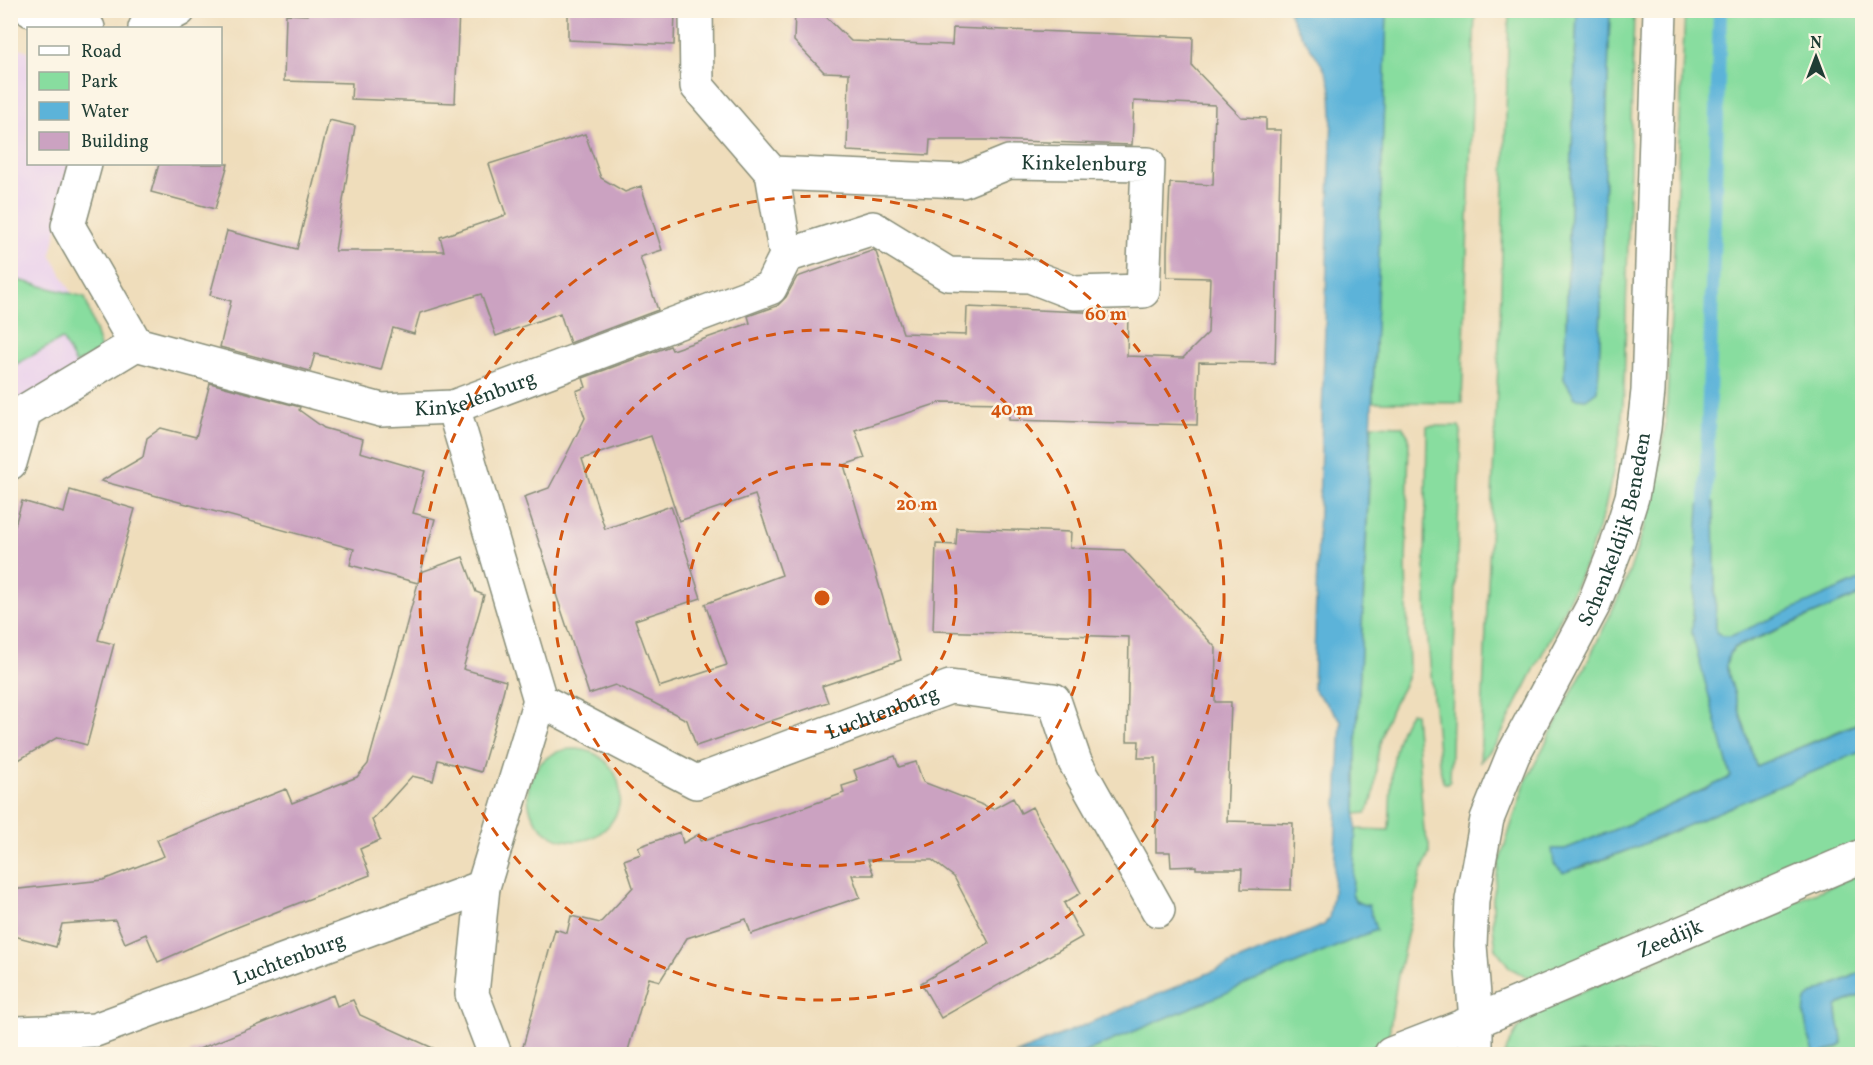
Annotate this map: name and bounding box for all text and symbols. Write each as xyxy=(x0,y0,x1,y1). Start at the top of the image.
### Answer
legend xyxy=(27,27,222,165)
north arrow xyxy=(1786,27,1846,87)
text: N xyxy=(1810,33,1822,55)
text: Road xyxy=(81,40,122,65)
text: Park xyxy=(81,70,118,95)
text: Water xyxy=(81,100,129,125)
text: Building xyxy=(81,130,149,155)
street label: Kinkelenburg xyxy=(1021,149,1147,180)
text: 60 m xyxy=(1085,303,1127,328)
street label: Kinkelenburg xyxy=(414,364,540,425)
text: 40 m xyxy=(991,398,1033,423)
street label: Schenkeldijk Beneden xyxy=(1572,430,1659,632)
text: 20 m xyxy=(896,493,938,518)
centre of rings xyxy=(812,588,832,608)
street label: Luchtenburg xyxy=(823,679,943,748)
street label: Zeedijk xyxy=(1633,912,1708,966)
street label: Luchtenburg xyxy=(229,926,350,994)

